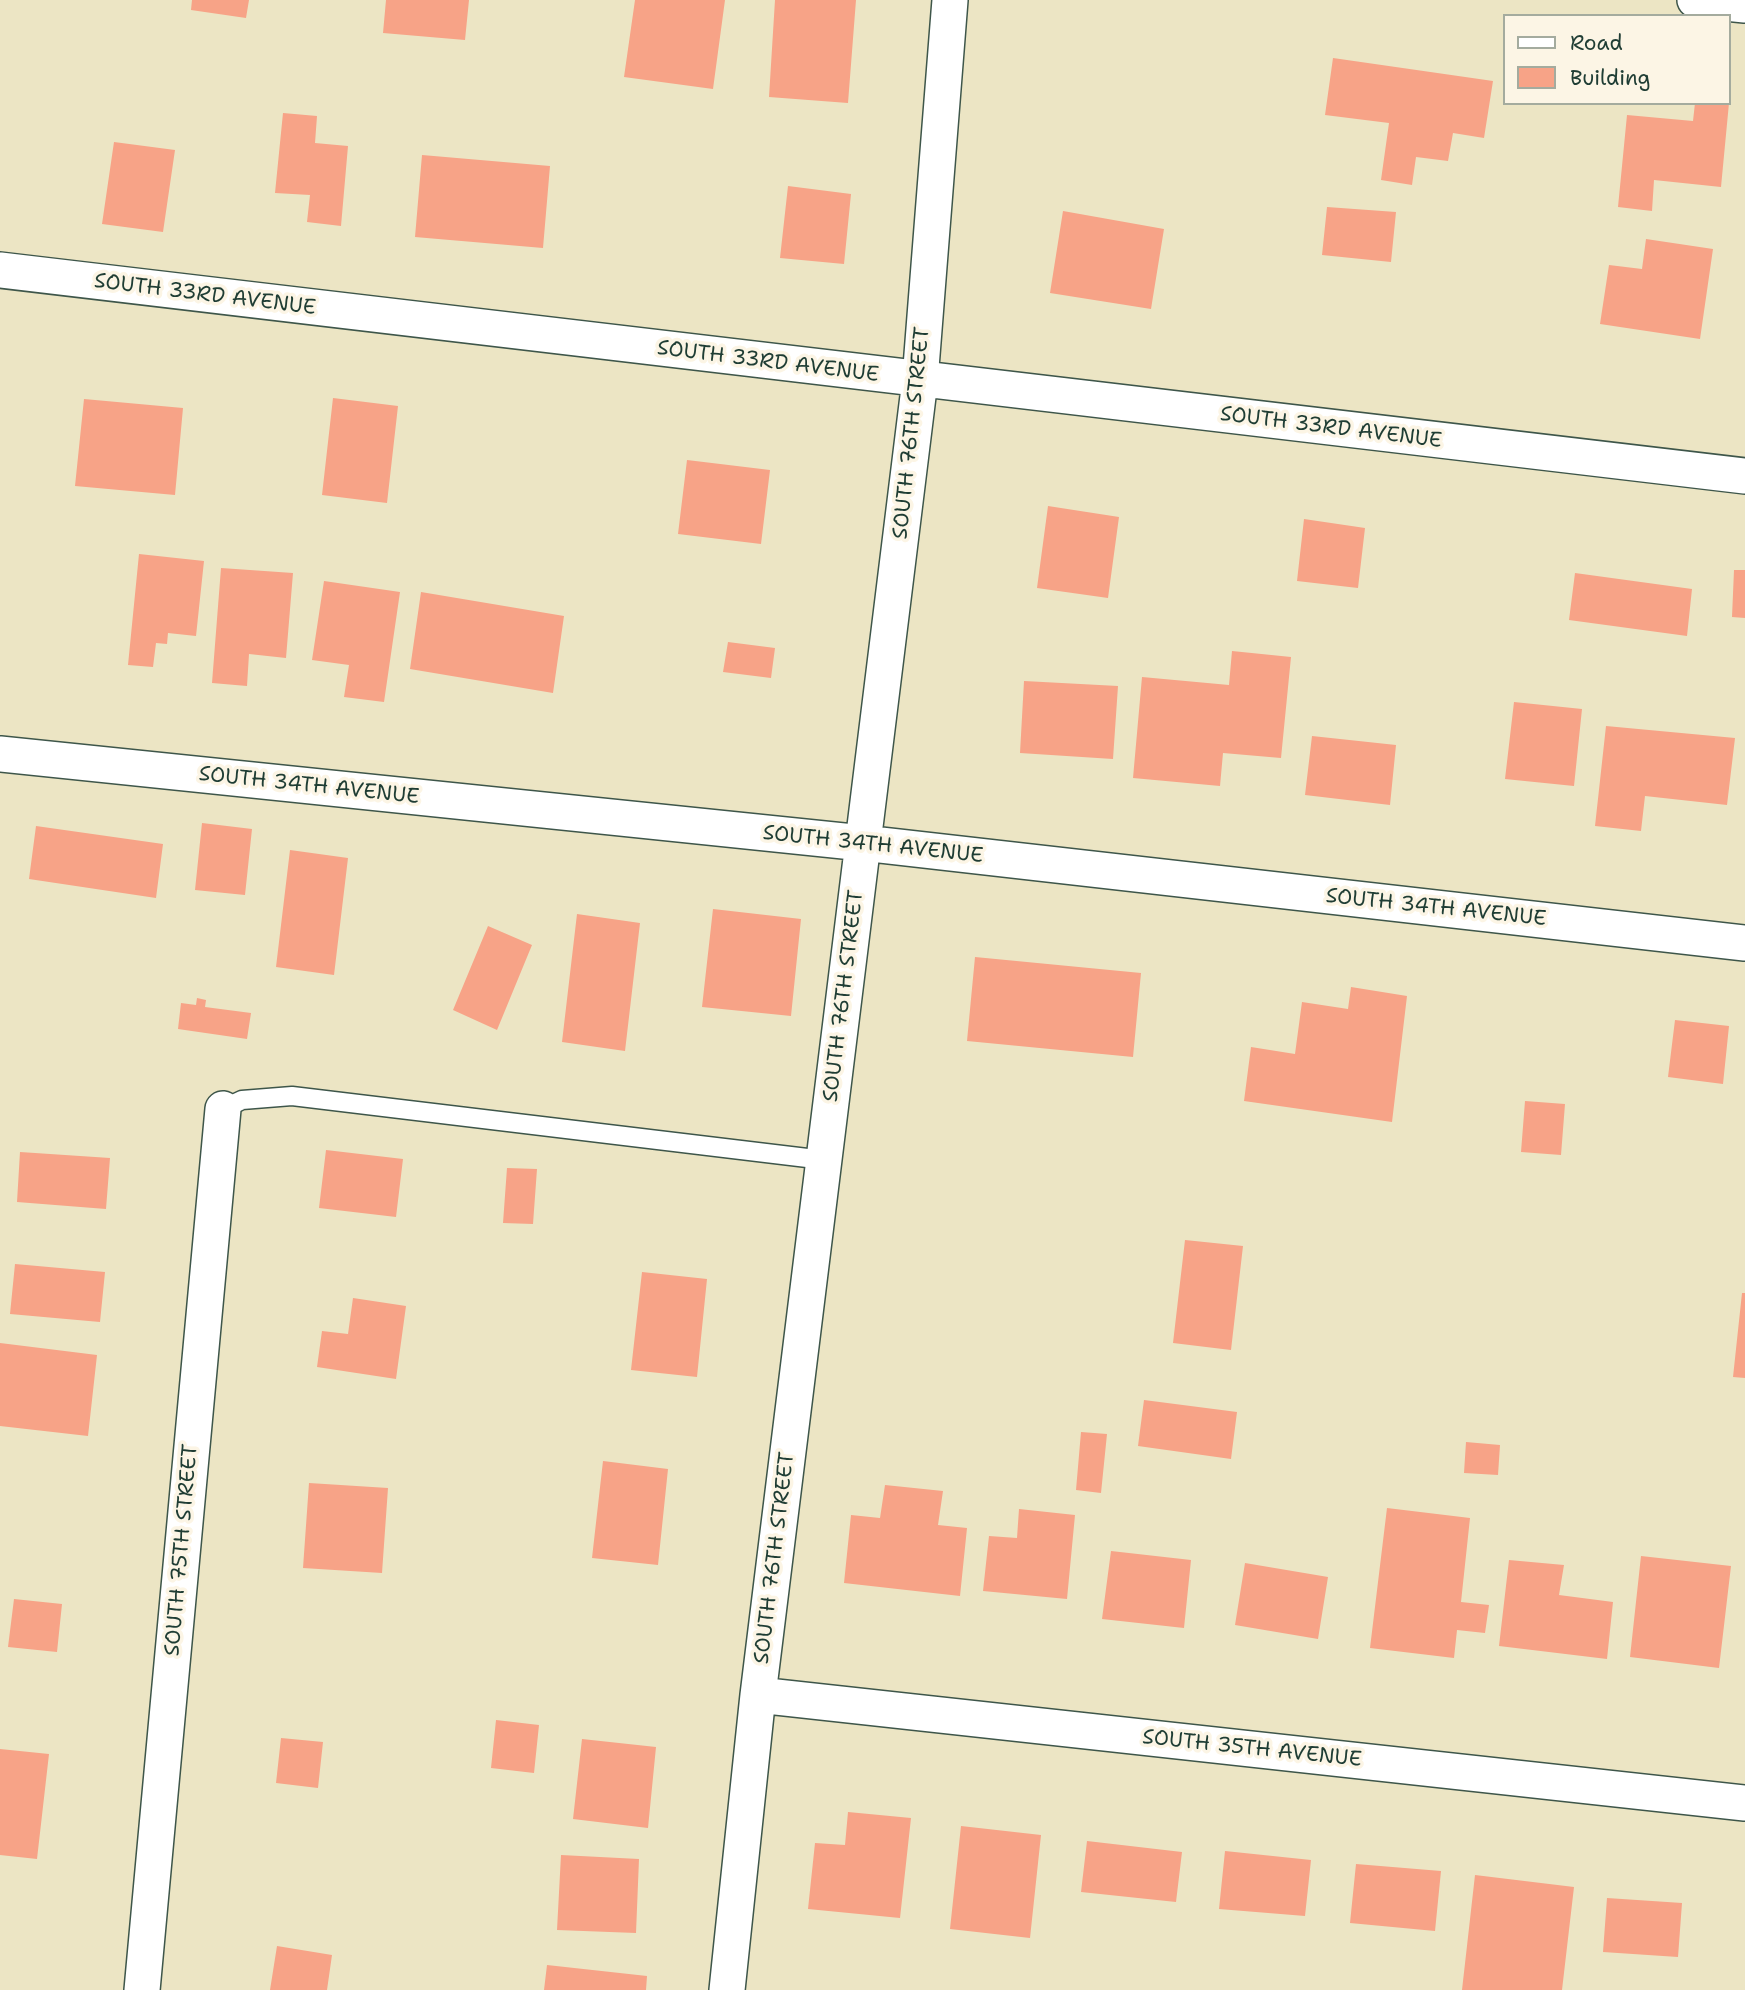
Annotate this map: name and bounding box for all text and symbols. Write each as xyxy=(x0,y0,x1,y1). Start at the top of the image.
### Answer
legend xyxy=(1504,14,1731,105)
text: Road xyxy=(1570,29,1623,57)
text: Building xyxy=(1570,64,1650,92)
street label: SOUTH 33RD AVENUE xyxy=(93,269,317,321)
street label: SOUTH 76TH STREET xyxy=(888,326,936,540)
street label: SOUTH 33RD AVENUE xyxy=(656,336,880,388)
street label: SOUTH 33RD AVENUE xyxy=(1219,402,1443,454)
street label: SOUTH 34TH AVENUE xyxy=(198,762,420,810)
street label: SOUTH 34TH AVENUE xyxy=(762,821,984,869)
street label: SOUTH 34TH AVENUE xyxy=(1325,884,1547,932)
street label: SOUTH 76TH STREET xyxy=(818,889,870,1103)
street label: SOUTH 75TH STREET xyxy=(160,1443,204,1657)
street label: SOUTH 76TH STREET xyxy=(749,1451,801,1665)
street label: SOUTH 35TH AVENUE xyxy=(1141,1725,1363,1773)

